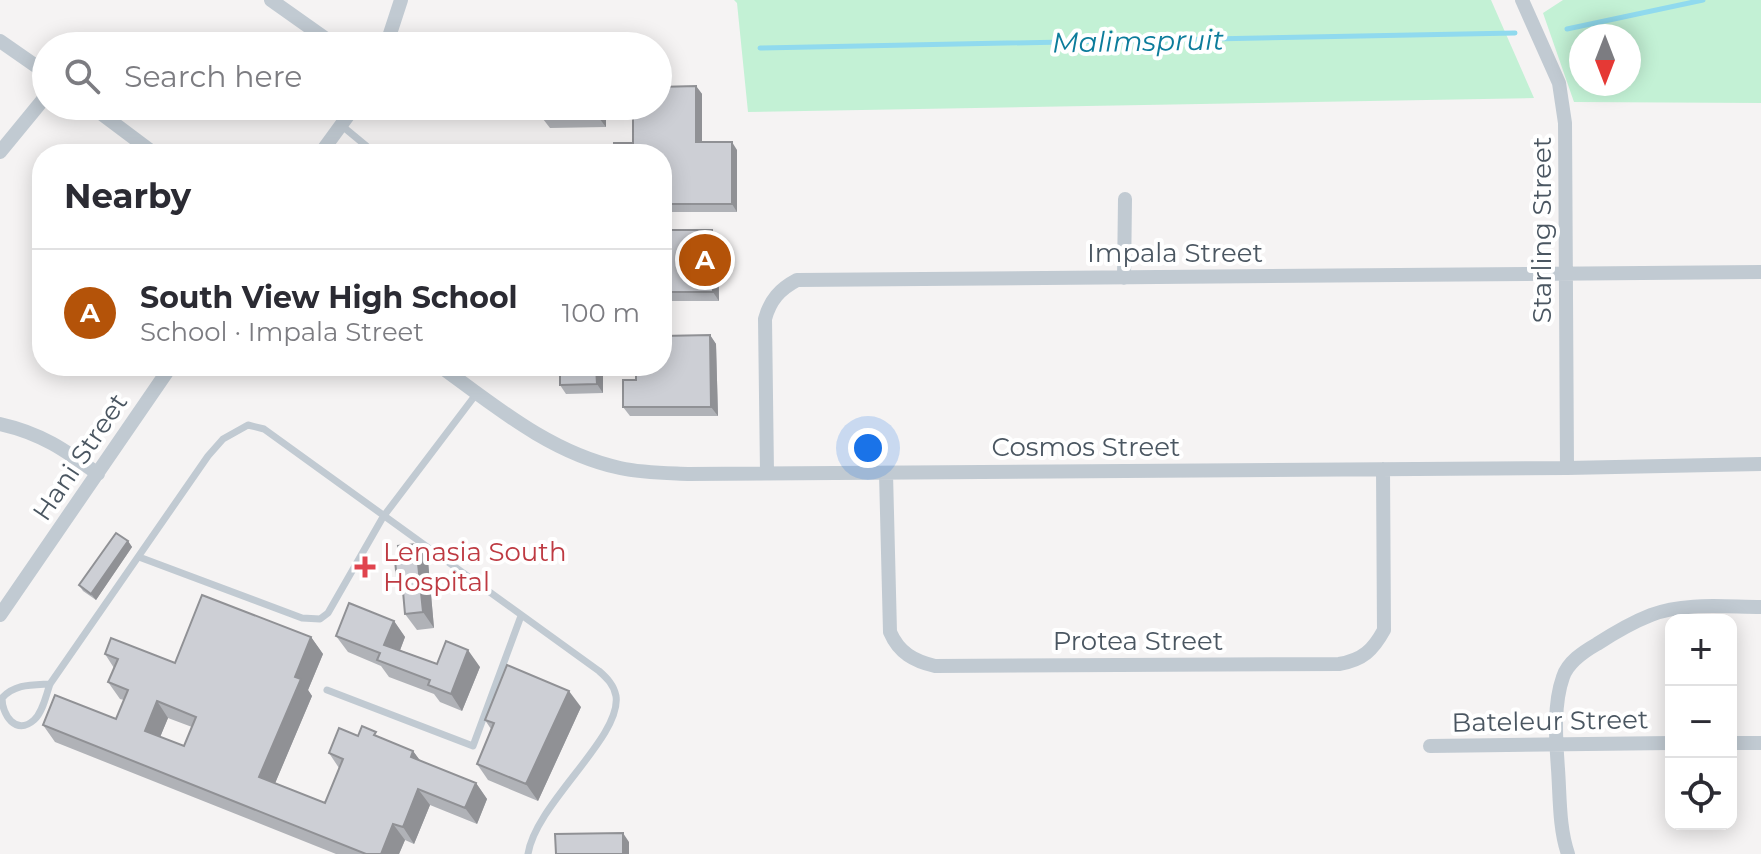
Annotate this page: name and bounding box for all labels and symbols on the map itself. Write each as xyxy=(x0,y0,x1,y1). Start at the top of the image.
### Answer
water label: Malimspruit xyxy=(1052,22,1225,59)
north arrow xyxy=(1569,24,1641,96)
street label: Starling Street xyxy=(1526,137,1558,323)
pin: A xyxy=(679,230,731,290)
street label: Impala Street xyxy=(1087,237,1263,269)
street label: Hani Street xyxy=(26,387,134,527)
your location xyxy=(848,428,888,468)
street label: Cosmos Street xyxy=(992,431,1180,463)
place label: Lenasia South Hospital xyxy=(383,536,566,598)
marker: Lenasia South Hospital xyxy=(354,556,376,578)
street label: Protea Street xyxy=(1053,625,1223,657)
street label: Bateleur Street xyxy=(1451,703,1649,739)

